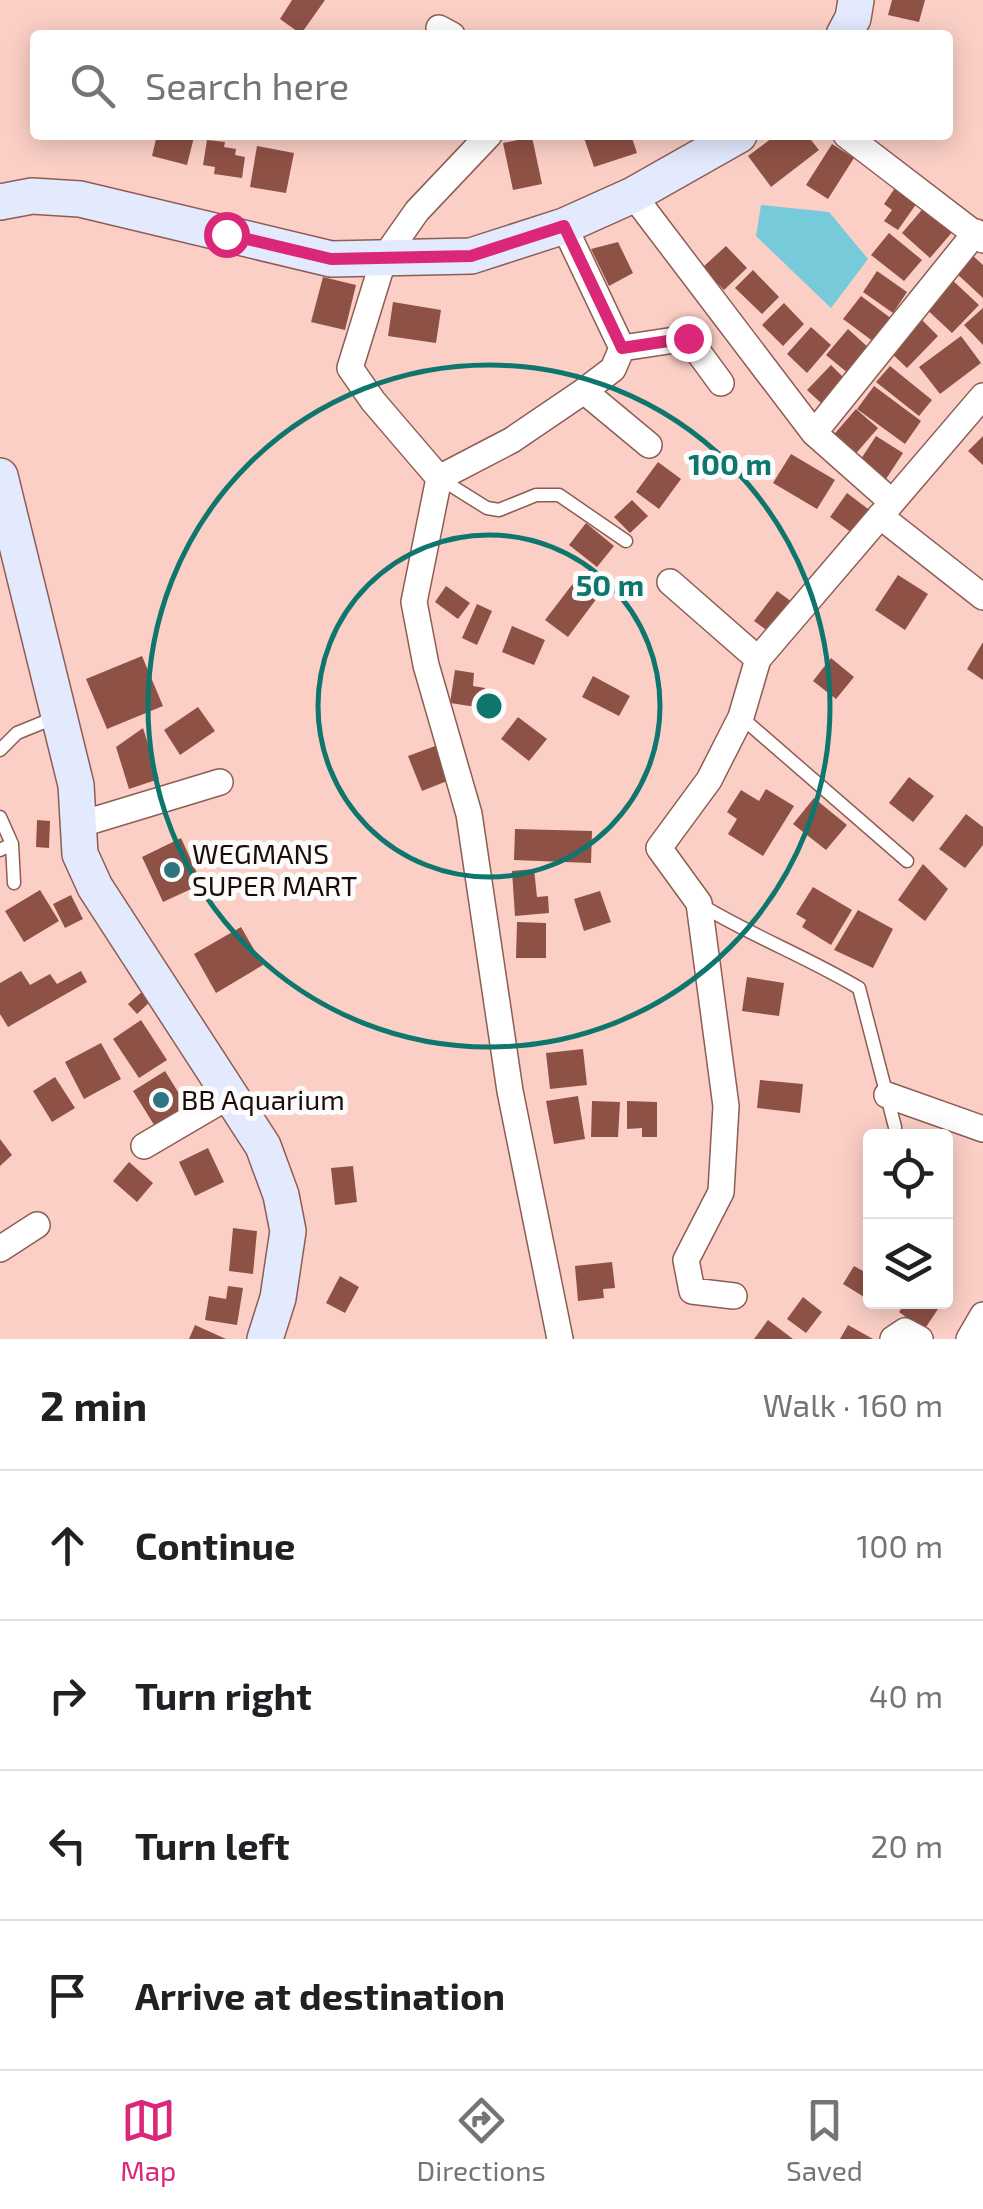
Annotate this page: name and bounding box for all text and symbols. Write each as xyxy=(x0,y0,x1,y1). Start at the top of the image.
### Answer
search box xyxy=(30,30,953,140)
icon: search xyxy=(65,58,120,113)
text: Search here xyxy=(145,62,349,108)
route start xyxy=(204,212,250,258)
route end xyxy=(666,316,712,362)
text: 100 m xyxy=(688,445,772,481)
text: 50 m xyxy=(576,566,644,602)
centre of rings xyxy=(471,688,507,724)
place label: WEGMANS SUPER MART xyxy=(192,836,357,902)
marker: WEGMANS SUPER MART xyxy=(161,859,183,881)
place label: BB Aquarium xyxy=(181,1082,345,1116)
marker: BB Aquarium xyxy=(150,1089,172,1111)
map controls xyxy=(863,1129,953,1309)
button: locate xyxy=(863,1129,953,1219)
button: layers xyxy=(863,1219,953,1309)
text: 2 min xyxy=(40,1379,147,1429)
text: Walk · 160 m xyxy=(763,1385,943,1423)
icon: ahead xyxy=(40,1518,95,1573)
text: Continue xyxy=(135,1522,295,1568)
text: 100 m xyxy=(857,1526,943,1564)
icon: right xyxy=(40,1668,95,1723)
text: Turn right xyxy=(135,1672,312,1718)
text: 40 m xyxy=(869,1676,943,1714)
icon: left xyxy=(40,1818,95,1873)
text: Turn left xyxy=(135,1822,290,1868)
text: 20 m xyxy=(871,1826,943,1864)
icon: arrive xyxy=(40,1968,95,2023)
text: Arrive at destination xyxy=(135,1972,505,2018)
tab: Map xyxy=(120,2093,176,2187)
tab: Directions xyxy=(417,2093,546,2187)
tab: Saved xyxy=(786,2093,863,2187)

